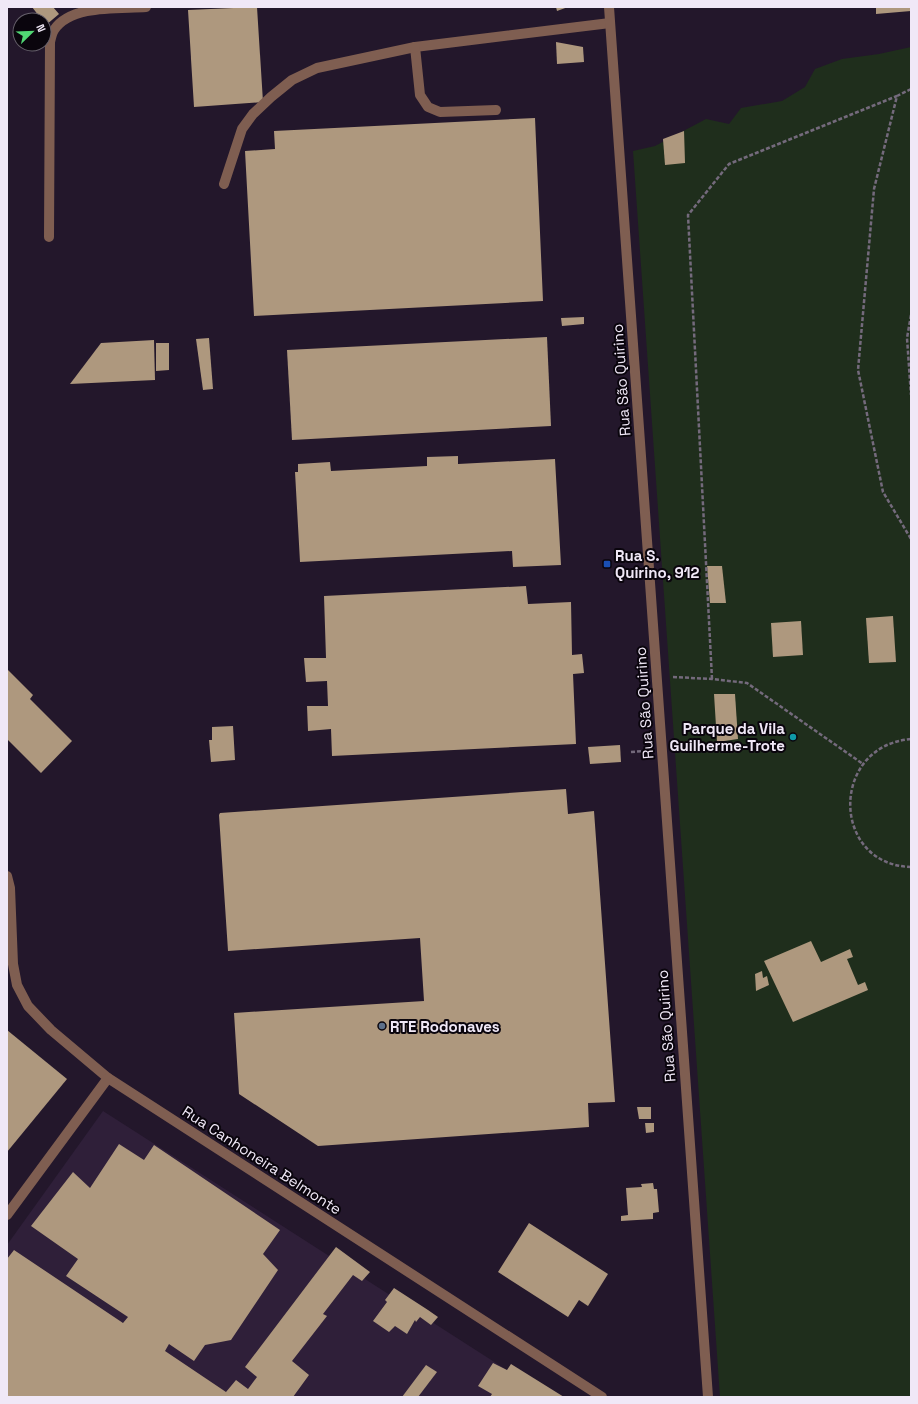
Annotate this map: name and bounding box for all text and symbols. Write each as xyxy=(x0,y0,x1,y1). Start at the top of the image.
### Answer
north arrow xyxy=(12,12,52,52)
text: N xyxy=(33,22,49,34)
street label: Rua São Quirino xyxy=(608,323,634,437)
place label: Rua S. Quirino, 912 xyxy=(615,546,699,582)
marker: Rua S. Quirino, 912 xyxy=(602,559,612,569)
street label: Rua São Quirino xyxy=(631,646,657,760)
place label: Parque da Vila Guilherme-Trote xyxy=(670,719,785,755)
marker: Parque da Vila Guilherme-Trote xyxy=(788,732,798,742)
street label: Rua São Quirino xyxy=(653,969,679,1083)
place label: RTE Rodonaves xyxy=(390,1017,500,1036)
marker: RTE Rodonaves xyxy=(377,1021,387,1031)
street label: Rua Canhoneira Belmonte xyxy=(179,1101,345,1219)

